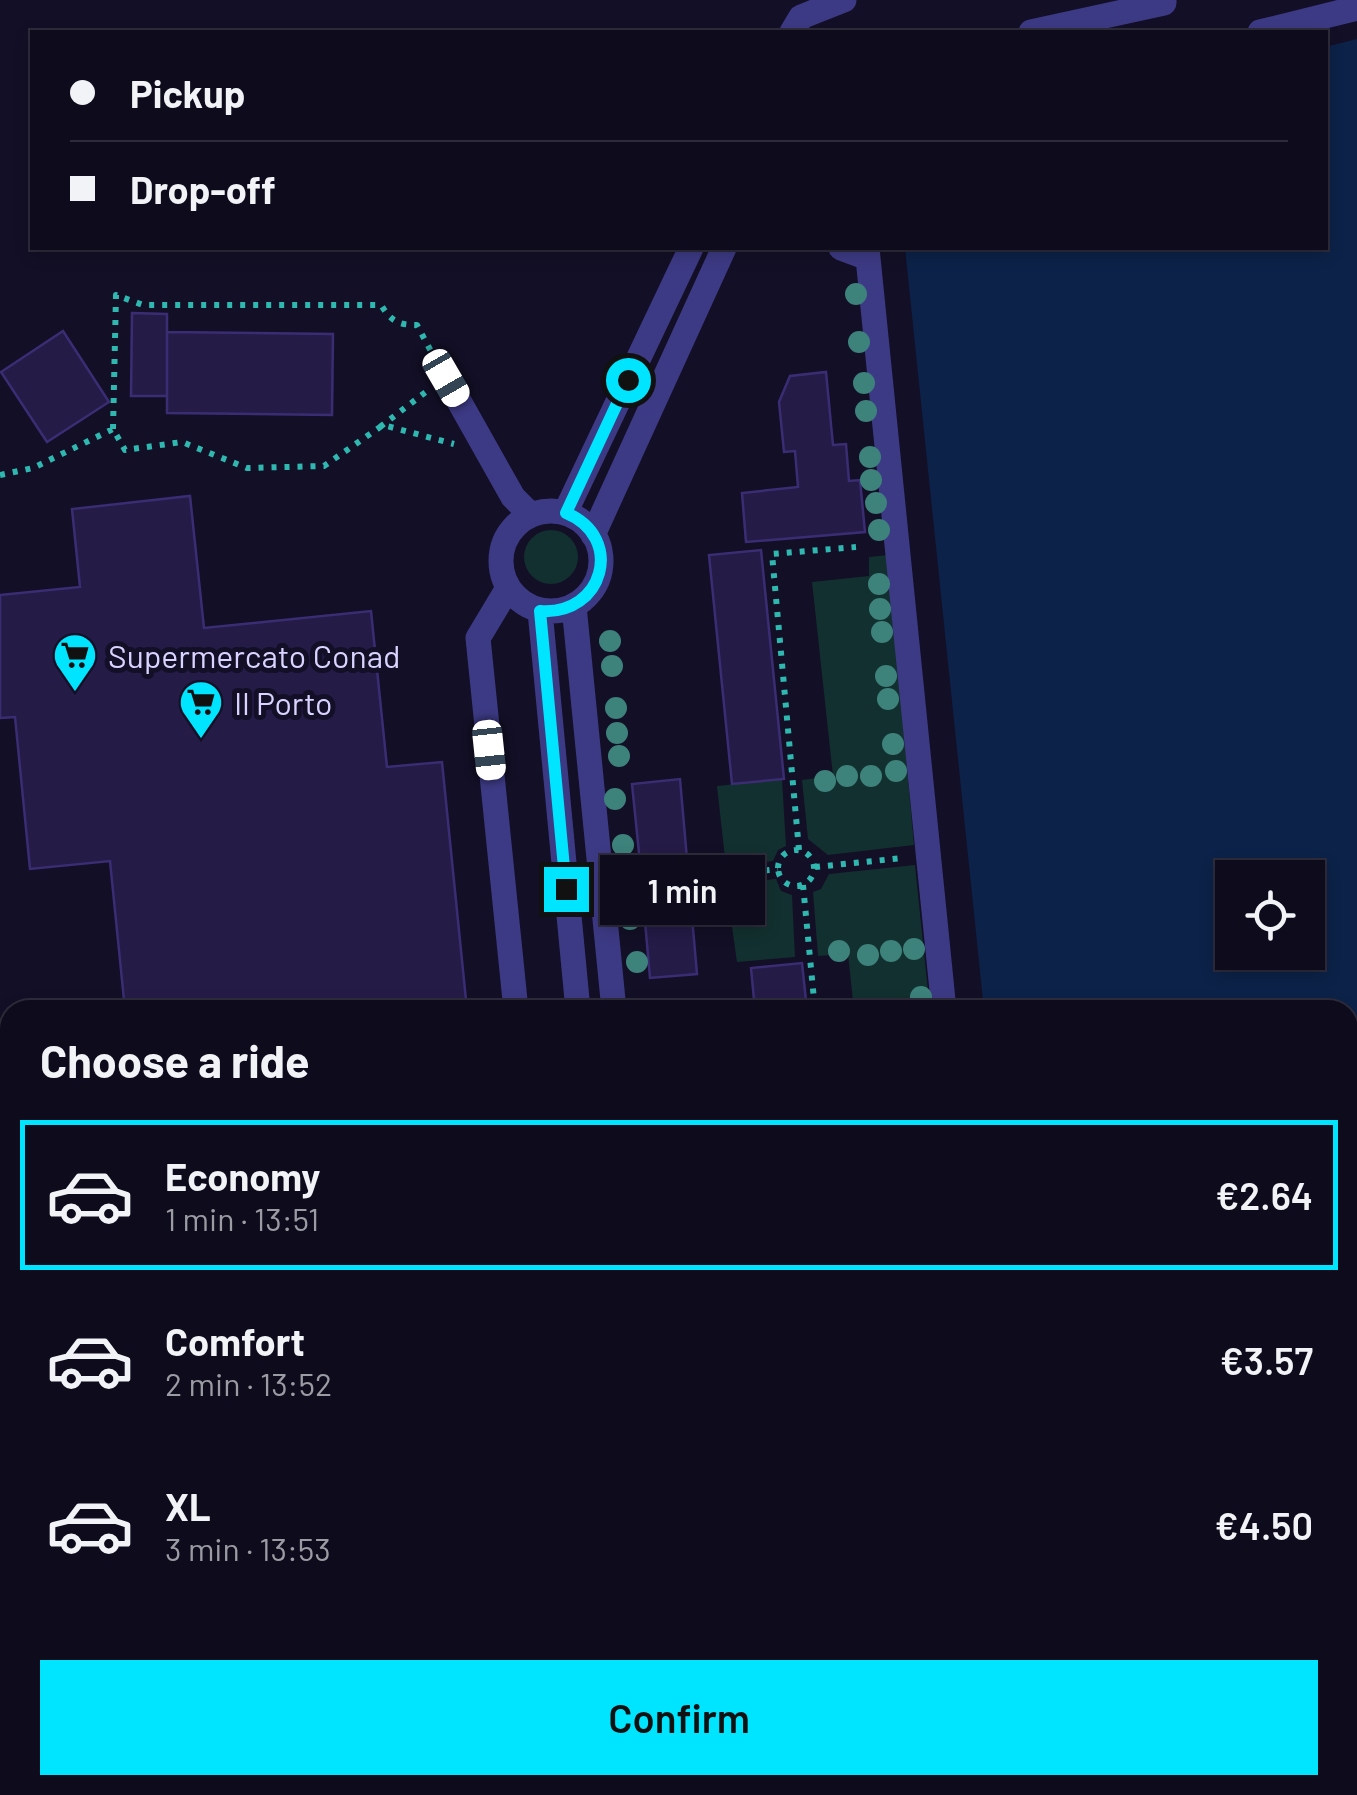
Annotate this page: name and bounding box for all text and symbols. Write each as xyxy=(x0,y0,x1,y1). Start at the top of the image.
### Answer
text: Pickup xyxy=(130,70,245,116)
text: Drop-off xyxy=(130,166,276,212)
car xyxy=(418,345,474,411)
route start xyxy=(606,358,651,403)
supermarket icon: Supermercato Conad xyxy=(52,632,98,693)
place label: Supermercato Conad xyxy=(108,636,401,674)
supermarket icon: Il Porto xyxy=(178,679,224,740)
place label: Il Porto xyxy=(234,683,333,721)
car xyxy=(471,719,507,781)
callout: 1 min xyxy=(601,854,766,924)
map controls xyxy=(1215,860,1325,970)
button: locate xyxy=(1215,860,1325,970)
route end xyxy=(544,867,589,912)
text: 1 min xyxy=(648,871,717,909)
text: Choose a ride xyxy=(40,1033,310,1087)
icon: car xyxy=(45,1150,135,1240)
text: Economy xyxy=(165,1153,320,1199)
text: €2.64 xyxy=(1215,1172,1313,1218)
text: 1 min · 13:51 xyxy=(165,1199,319,1237)
icon: car xyxy=(45,1315,135,1405)
text: Comfort xyxy=(165,1318,305,1364)
text: €3.57 xyxy=(1220,1337,1313,1383)
text: 2 min · 13:52 xyxy=(165,1364,332,1402)
icon: car xyxy=(45,1480,135,1570)
text: XL xyxy=(165,1483,211,1529)
text: €4.50 xyxy=(1215,1502,1313,1548)
text: 3 min · 13:53 xyxy=(165,1529,331,1567)
button: Confirm xyxy=(40,1660,1318,1775)

